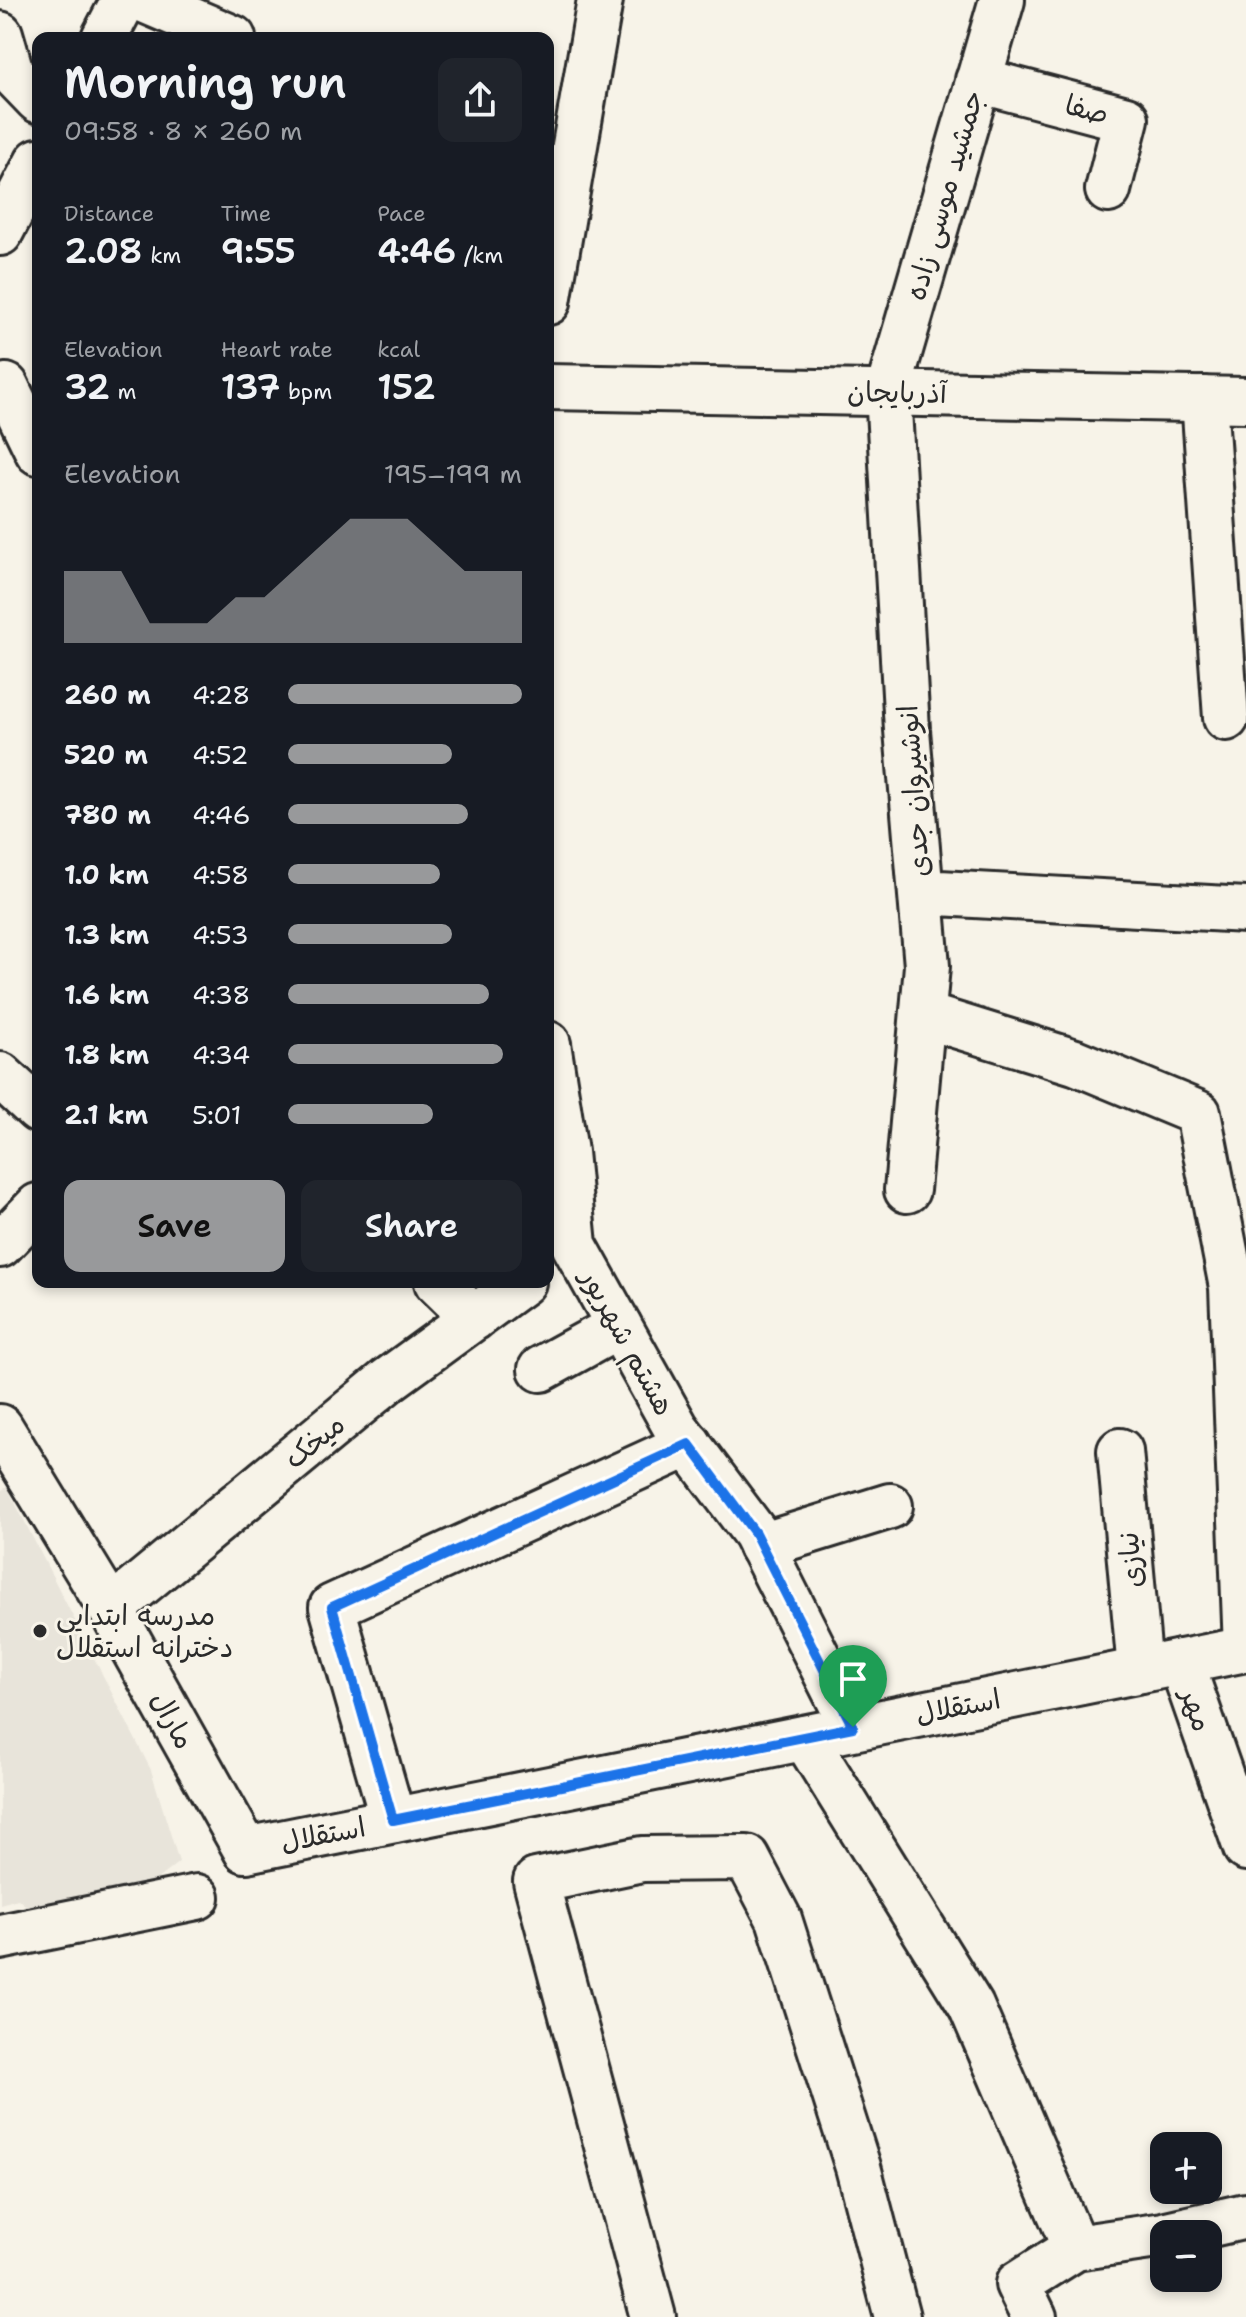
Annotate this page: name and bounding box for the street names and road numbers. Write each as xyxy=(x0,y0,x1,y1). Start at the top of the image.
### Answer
street label: صفا xyxy=(1061,85,1113,133)
street label: جمشید موسی زاده xyxy=(896,86,992,304)
street label: آذربایجان xyxy=(847,372,948,412)
street label: انوشیروان جدی xyxy=(888,704,938,878)
street label: هشتم شهریور xyxy=(569,1260,684,1424)
street label: میخک xyxy=(276,1405,352,1477)
street label: نیازی xyxy=(1109,1530,1151,1590)
street label: استقلال xyxy=(912,1679,1004,1733)
street label: مهر xyxy=(1171,1682,1222,1736)
street label: مارال xyxy=(142,1684,204,1756)
street label: استقلال xyxy=(277,1807,369,1861)

